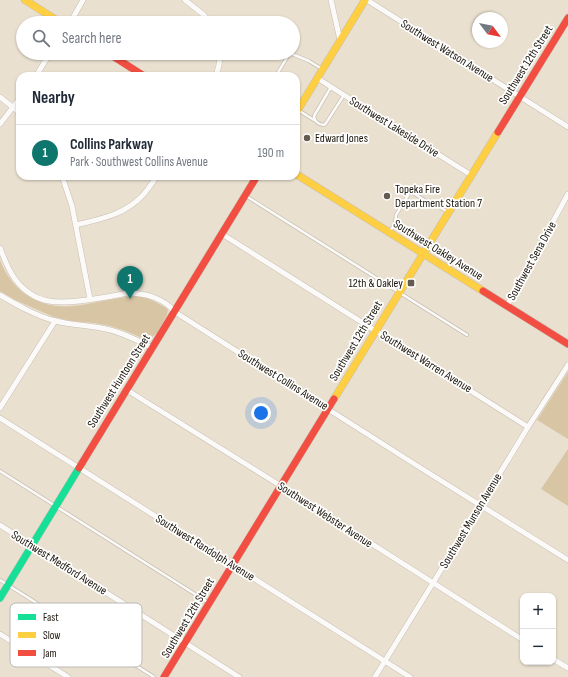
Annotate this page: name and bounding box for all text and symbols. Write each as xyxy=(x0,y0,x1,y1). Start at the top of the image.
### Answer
north arrow xyxy=(472,12,508,48)
search box xyxy=(16,16,300,60)
street label: Southwest Watson Avenue xyxy=(398,16,496,86)
street label: Southwest 12th Street xyxy=(496,22,557,107)
icon: search xyxy=(30,27,52,49)
text: Search here xyxy=(62,29,122,48)
text: Nearby xyxy=(32,88,75,108)
street label: Southwest Lakeside Drive xyxy=(346,93,442,161)
place label: Edward Jones xyxy=(315,131,368,146)
marker: Edward Jones xyxy=(302,133,312,143)
text: Collins Parkway xyxy=(70,135,153,154)
text: 1 xyxy=(42,145,48,161)
text: 190 m xyxy=(257,145,284,161)
text: Park · Southwest Collins Avenue xyxy=(70,154,208,170)
place label: Topeka Fire Department Station 7 xyxy=(395,182,482,211)
marker: Topeka Fire Department Station 7 xyxy=(382,191,392,201)
street label: Southwest Oakley Avenue xyxy=(390,216,486,284)
street label: Southwest Sena Drive xyxy=(504,219,560,303)
pin: 1 xyxy=(117,266,143,299)
place label: 12th & Oakley xyxy=(348,276,403,291)
marker: 12th & Oakley xyxy=(406,278,416,288)
street label: Southwest 12th Street xyxy=(326,298,386,384)
street label: Southwest Warren Avenue xyxy=(377,328,475,396)
street label: Southwest Huntoon Street xyxy=(84,331,154,431)
street label: Southwest Collins Avenue xyxy=(235,346,331,414)
your location xyxy=(251,403,271,423)
street label: Southwest Munson Avenue xyxy=(437,471,505,571)
street label: Southwest Webster Avenue xyxy=(275,479,375,551)
street label: Southwest Randolph Avenue xyxy=(153,511,257,585)
street label: Southwest Medford Avenue xyxy=(8,528,110,599)
street label: Southwest 12th Street xyxy=(158,575,218,661)
map controls xyxy=(520,593,556,665)
button: + xyxy=(520,593,556,629)
legend xyxy=(10,603,142,667)
text: Fast xyxy=(43,611,59,624)
text: Slow xyxy=(43,629,60,642)
button: − xyxy=(520,629,556,665)
text: Jam xyxy=(42,647,57,660)

